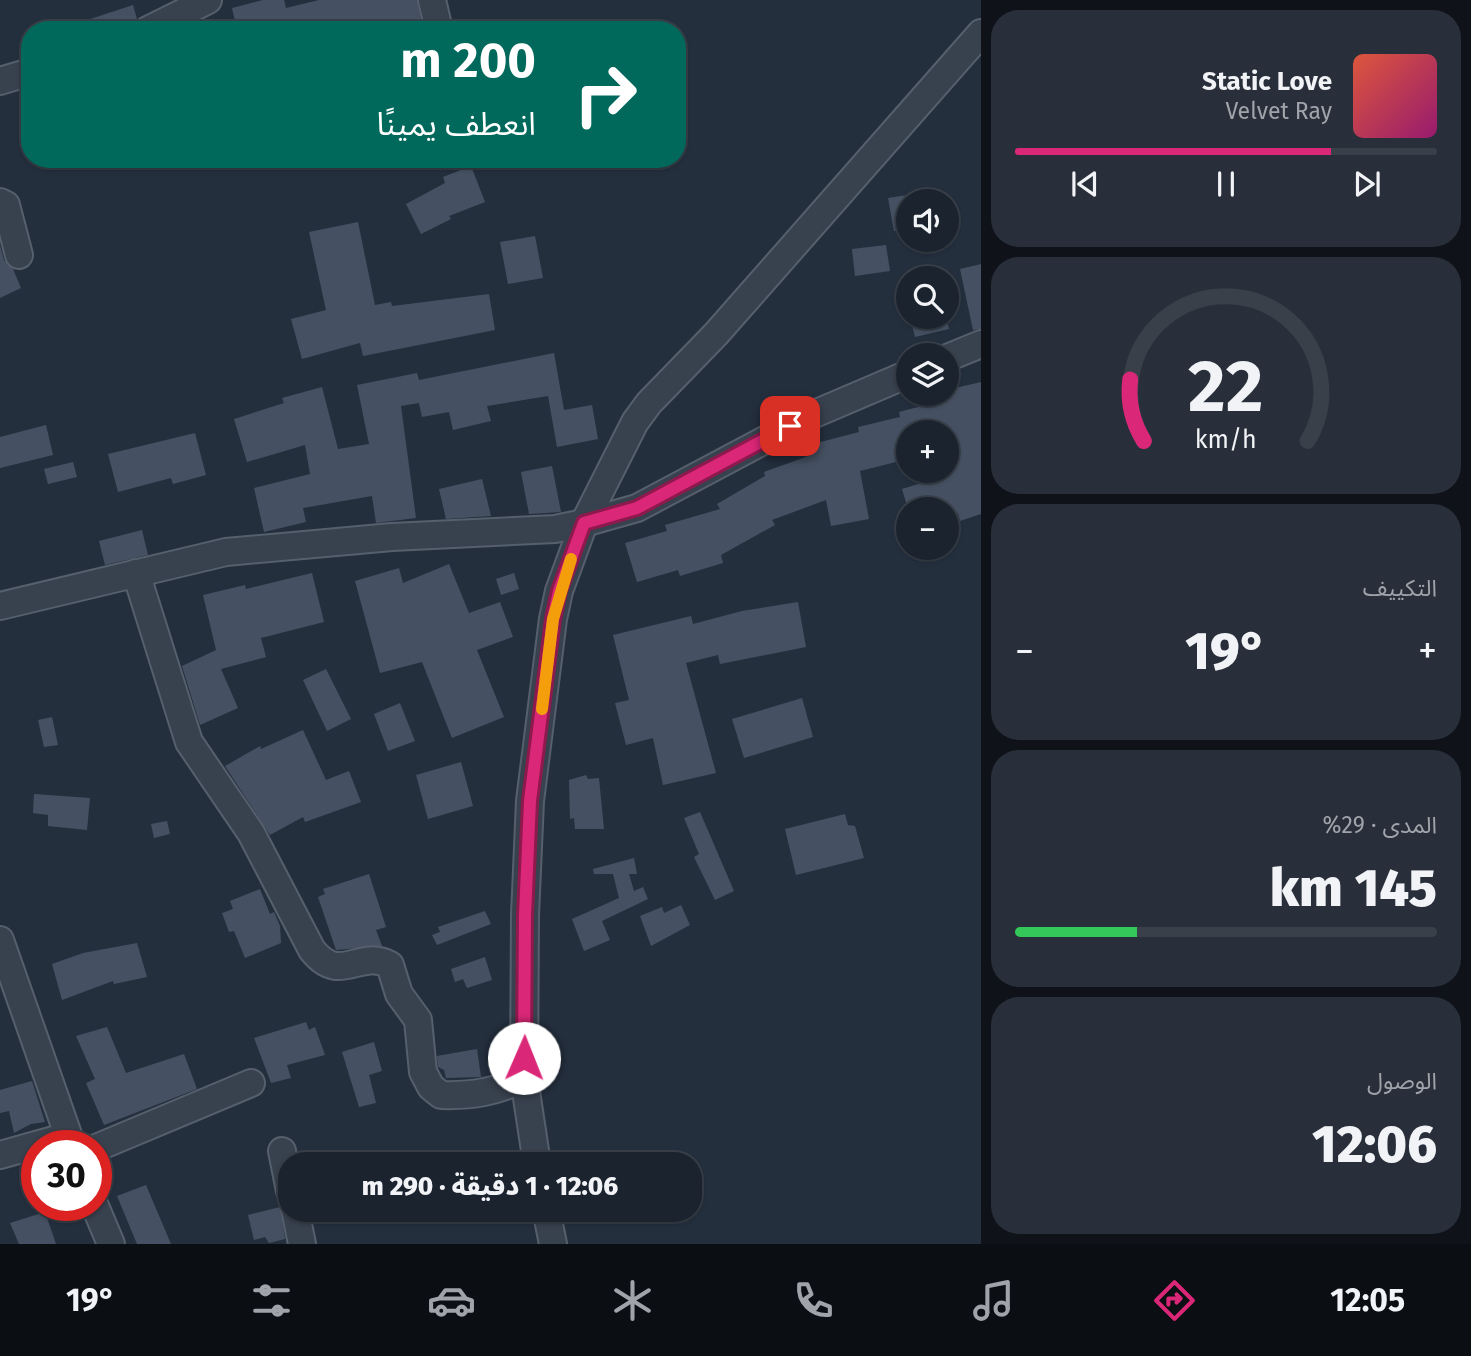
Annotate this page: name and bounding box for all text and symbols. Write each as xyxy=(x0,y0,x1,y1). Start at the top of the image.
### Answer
text: 200 m xyxy=(400,31,536,90)
icon: right xyxy=(560,49,651,140)
text: Static Love xyxy=(1202,66,1332,97)
text: Velvet Ray xyxy=(1225,97,1332,125)
text: انعطف يمينًا xyxy=(376,105,536,143)
icon: previous xyxy=(1066,165,1104,203)
icon: pause xyxy=(1207,165,1245,203)
icon: next xyxy=(1348,165,1386,203)
map controls xyxy=(896,189,959,560)
button: sound xyxy=(896,189,959,252)
button: search xyxy=(896,266,959,329)
button: layers xyxy=(896,343,959,406)
text: 22 xyxy=(1188,344,1264,431)
pin xyxy=(760,396,820,456)
icon: arrive xyxy=(771,407,809,445)
button: + xyxy=(896,420,959,483)
text: km/h xyxy=(1195,425,1257,455)
button: − xyxy=(896,497,959,560)
text: التكييف xyxy=(1363,574,1437,602)
text: 19° xyxy=(1185,620,1267,683)
text: − xyxy=(1015,628,1034,674)
text: + xyxy=(1418,628,1437,674)
text: المدى · 29% xyxy=(1323,811,1437,839)
text: 145 km xyxy=(1270,857,1437,920)
position arrow xyxy=(487,1021,561,1095)
text: الوصول xyxy=(1367,1067,1437,1095)
text: 12:06 xyxy=(1312,1113,1437,1176)
speed limit sign: 30 xyxy=(21,1130,112,1221)
text: 12:06 · 1 دقيقة · 290 m xyxy=(362,1171,618,1202)
icon: filters xyxy=(247,1276,296,1325)
icon: car xyxy=(427,1276,476,1325)
icon: climate xyxy=(608,1276,657,1325)
icon: phone xyxy=(789,1276,838,1325)
icon: music xyxy=(969,1276,1018,1325)
icon: directions xyxy=(1150,1276,1199,1325)
text: 19° xyxy=(66,1281,115,1319)
text: 12:05 xyxy=(1330,1281,1405,1319)

